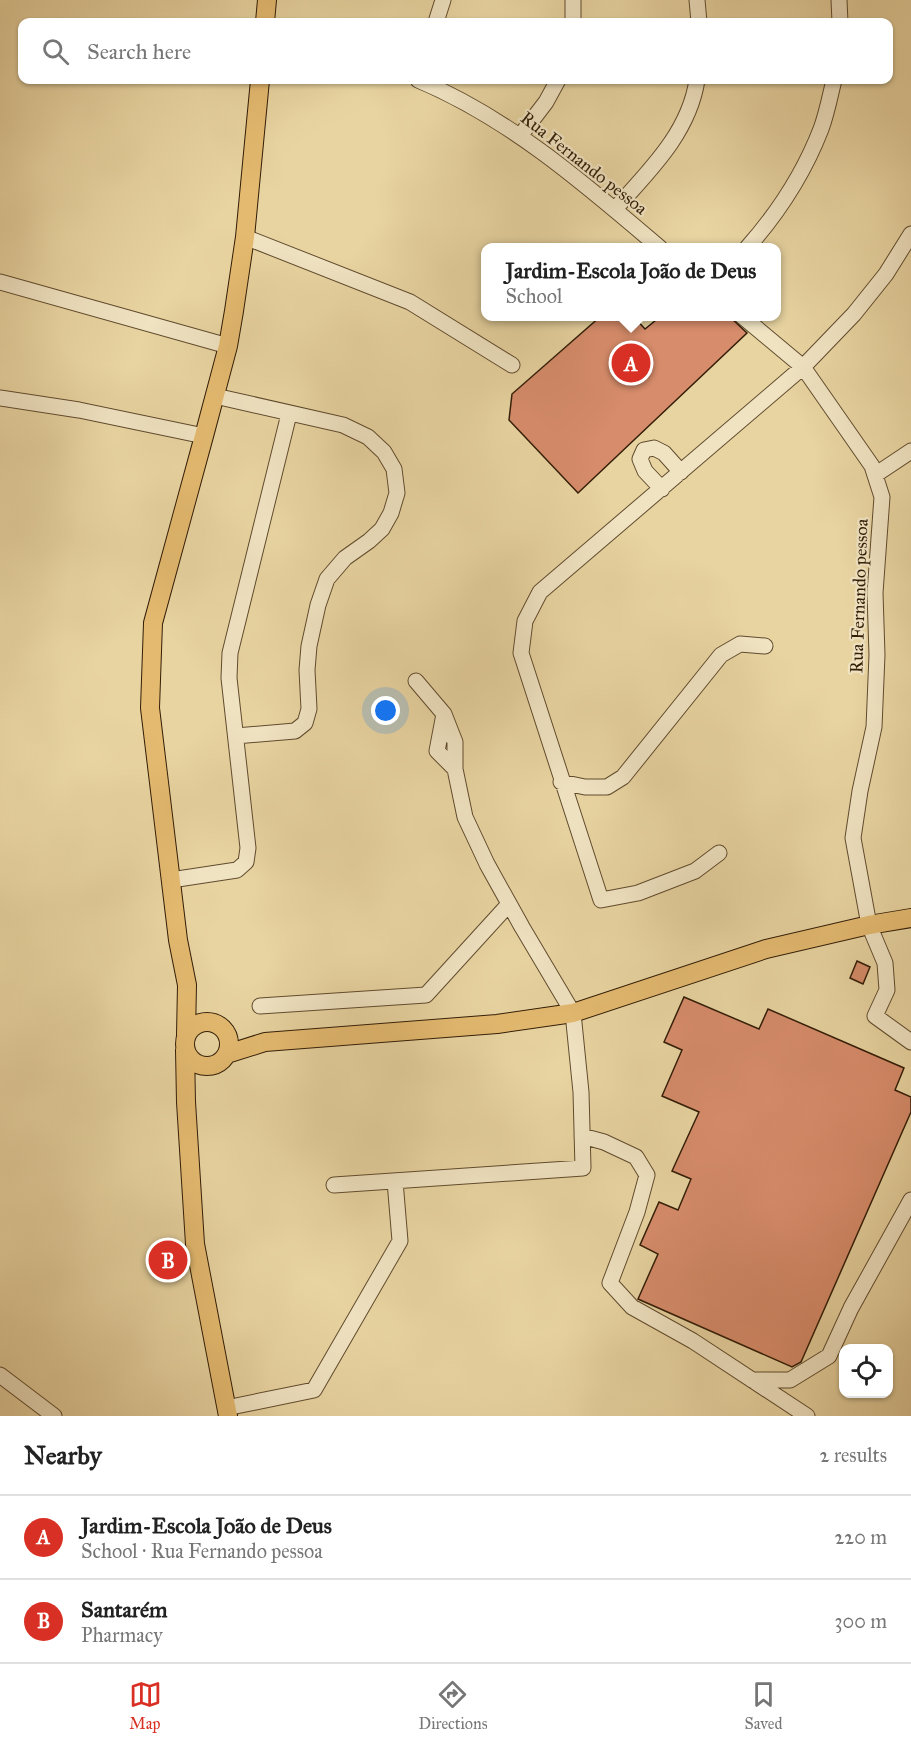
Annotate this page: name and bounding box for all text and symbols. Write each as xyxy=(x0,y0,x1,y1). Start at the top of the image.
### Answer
search box xyxy=(18,18,893,84)
icon: search xyxy=(39,35,72,68)
text: Search here xyxy=(87,38,191,65)
street label: Rua Fernando pessoa xyxy=(516,107,652,220)
popup xyxy=(481,243,781,321)
text: Jardim-Escola João de Deus xyxy=(506,257,756,284)
text: School xyxy=(506,284,562,308)
pin: A xyxy=(612,340,650,386)
street label: Rua Fernando pessoa xyxy=(845,518,873,674)
your location xyxy=(371,696,400,725)
pin: B xyxy=(148,1238,188,1282)
map controls xyxy=(839,1344,893,1398)
button: locate xyxy=(839,1344,893,1398)
text: Nearby xyxy=(24,1439,102,1471)
text: 2 results xyxy=(819,1443,887,1467)
text: Jardim-Escola João de Deus xyxy=(81,1512,332,1539)
text: A xyxy=(37,1525,50,1549)
text: 220 m xyxy=(835,1525,887,1549)
text: School · Rua Fernando pessoa xyxy=(81,1539,323,1563)
text: Santarém xyxy=(81,1596,168,1623)
text: B xyxy=(37,1609,50,1633)
text: 300 m xyxy=(835,1609,887,1633)
text: Pharmacy xyxy=(81,1623,163,1647)
tab: Map xyxy=(129,1678,162,1733)
tab: Directions xyxy=(419,1678,487,1733)
tab: Saved xyxy=(744,1678,782,1733)

